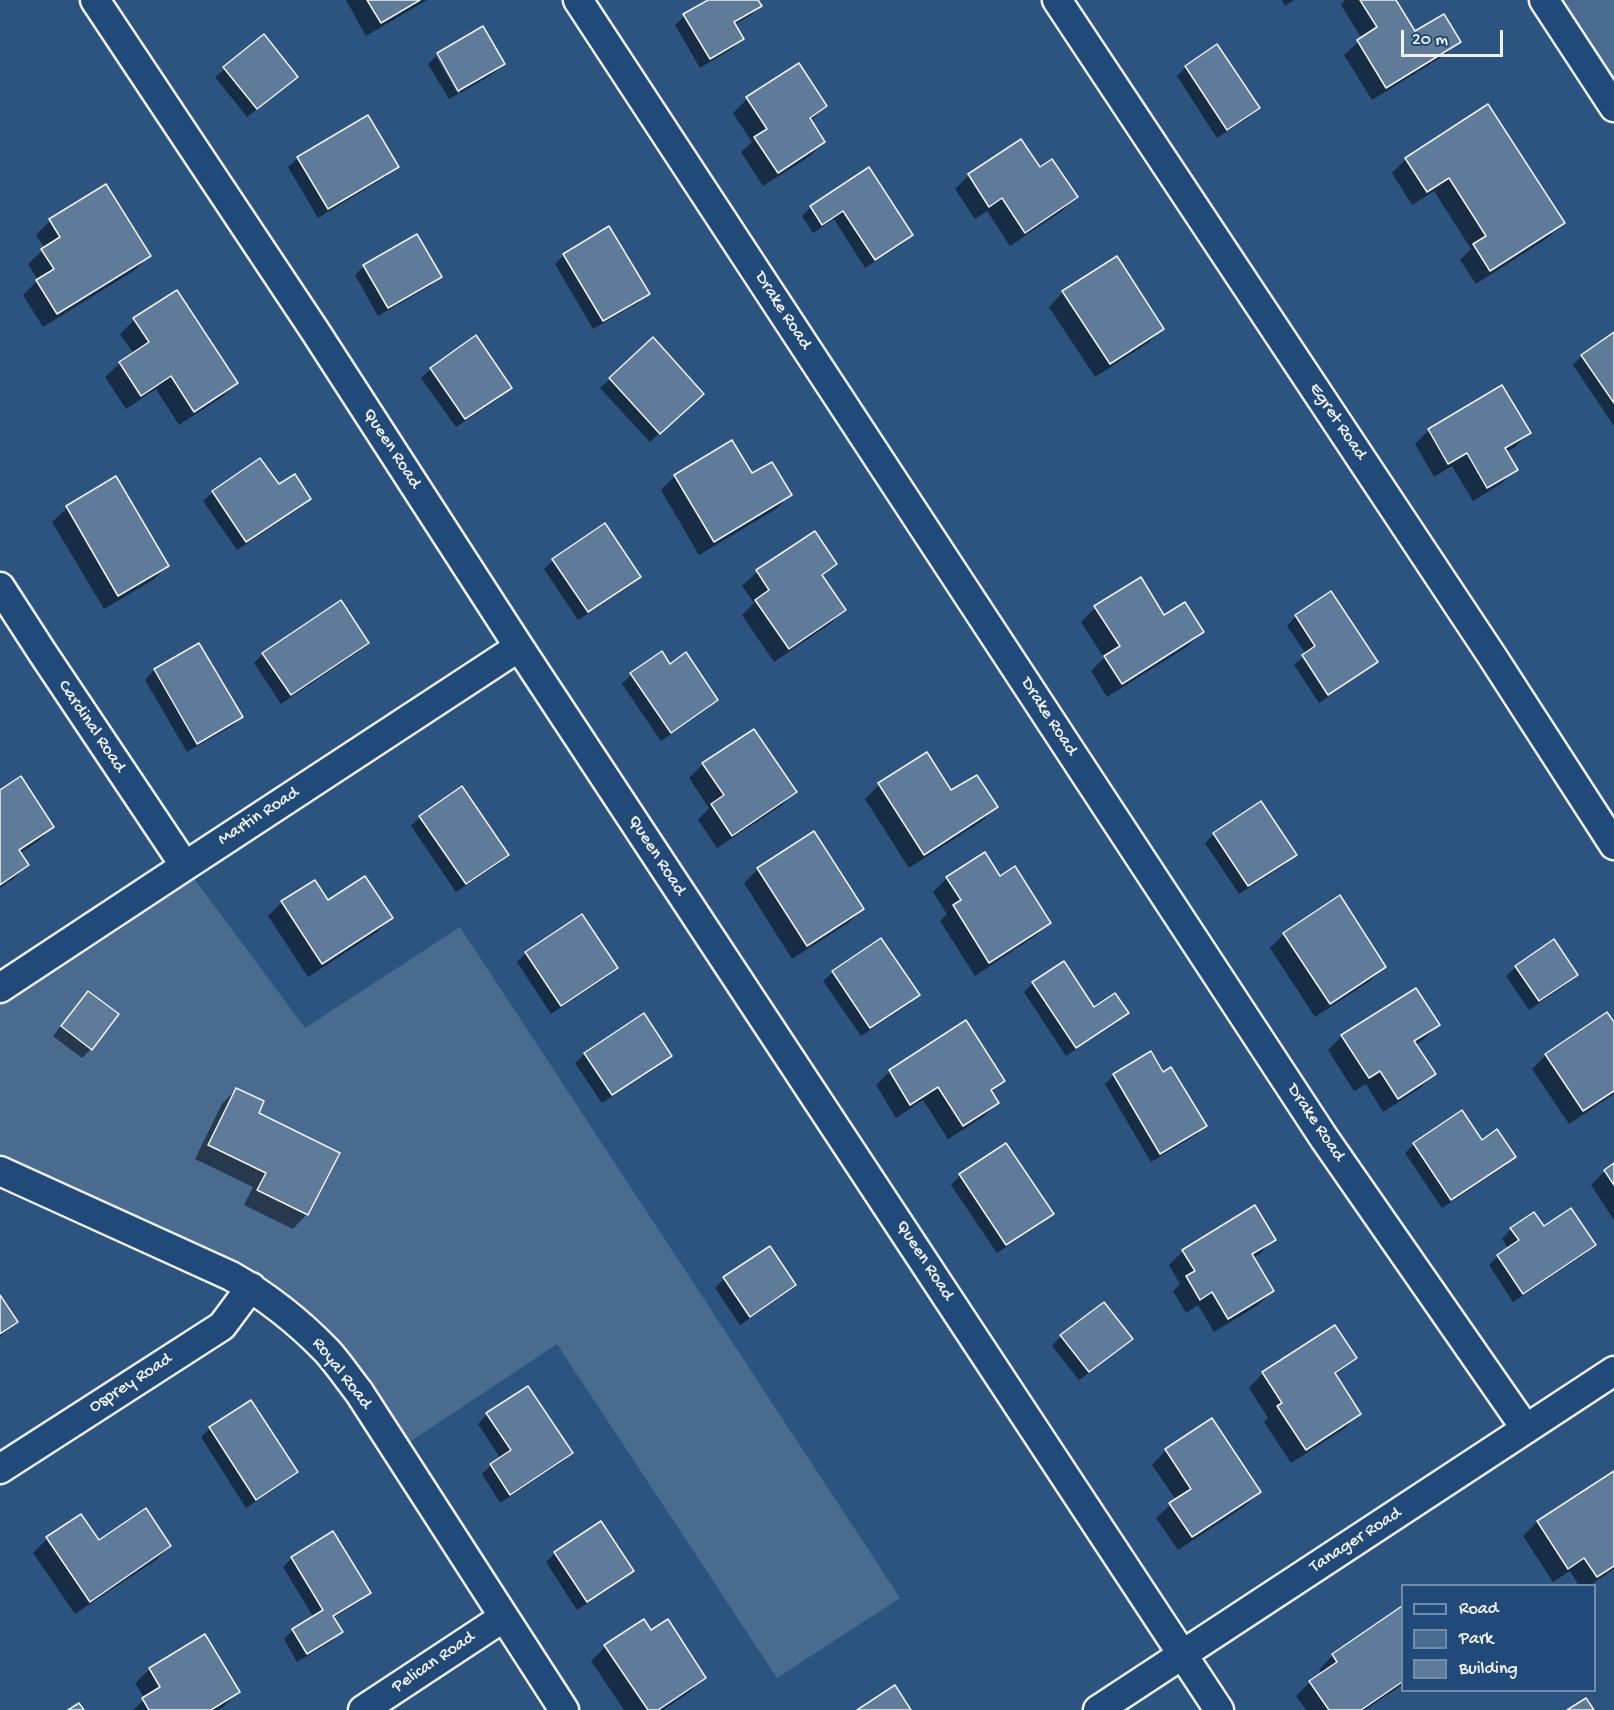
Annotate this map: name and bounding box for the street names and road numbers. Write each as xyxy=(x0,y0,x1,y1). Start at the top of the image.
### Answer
street label: Drake Road xyxy=(749,268,815,354)
street label: Egret Road xyxy=(1303,379,1371,465)
street label: Queen Road xyxy=(357,405,425,493)
street label: Drake Road xyxy=(1015,674,1081,760)
street label: Cardinal Road xyxy=(52,677,130,777)
street label: Martin Road xyxy=(214,783,304,851)
street label: Queen Road xyxy=(622,812,690,900)
street label: Drake Road xyxy=(1281,1080,1349,1166)
street label: Queen Road xyxy=(890,1217,958,1305)
street label: Royal Road xyxy=(306,1334,376,1414)
street label: Osprey Road xyxy=(86,1349,176,1419)
street label: Tanager Road xyxy=(1306,1503,1406,1579)
street label: Pelican Road xyxy=(388,1627,480,1699)

